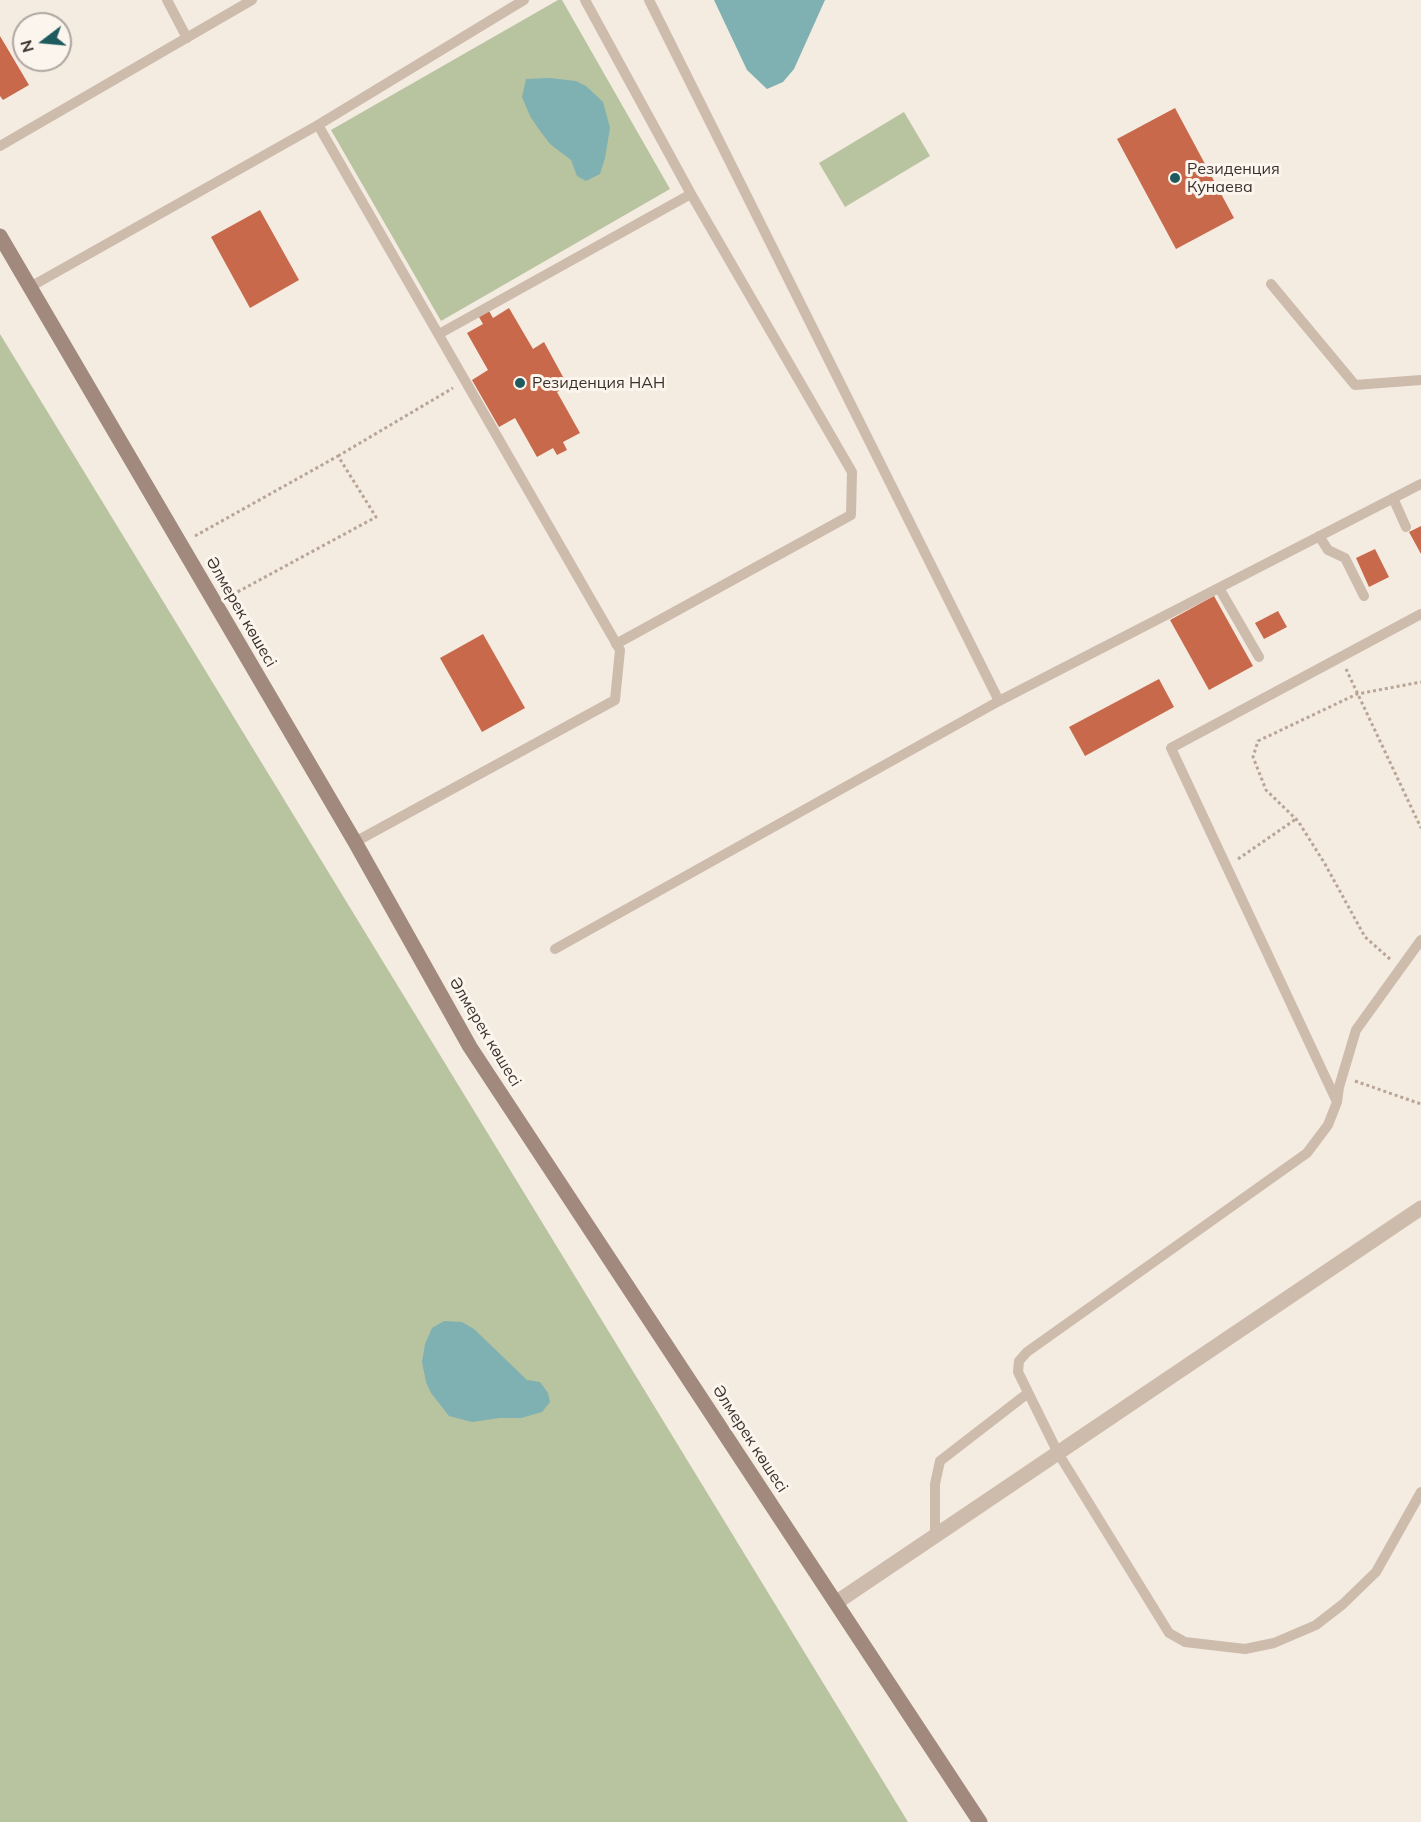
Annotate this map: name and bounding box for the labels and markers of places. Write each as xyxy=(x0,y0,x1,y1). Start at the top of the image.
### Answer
place label: Резиденция Кунаева xyxy=(1187,159,1280,197)
marker: Резиденция Кунаева xyxy=(1168,171,1182,185)
place label: Резиденция НАН xyxy=(532,373,665,393)
marker: Резиденция НАН xyxy=(513,376,527,390)

